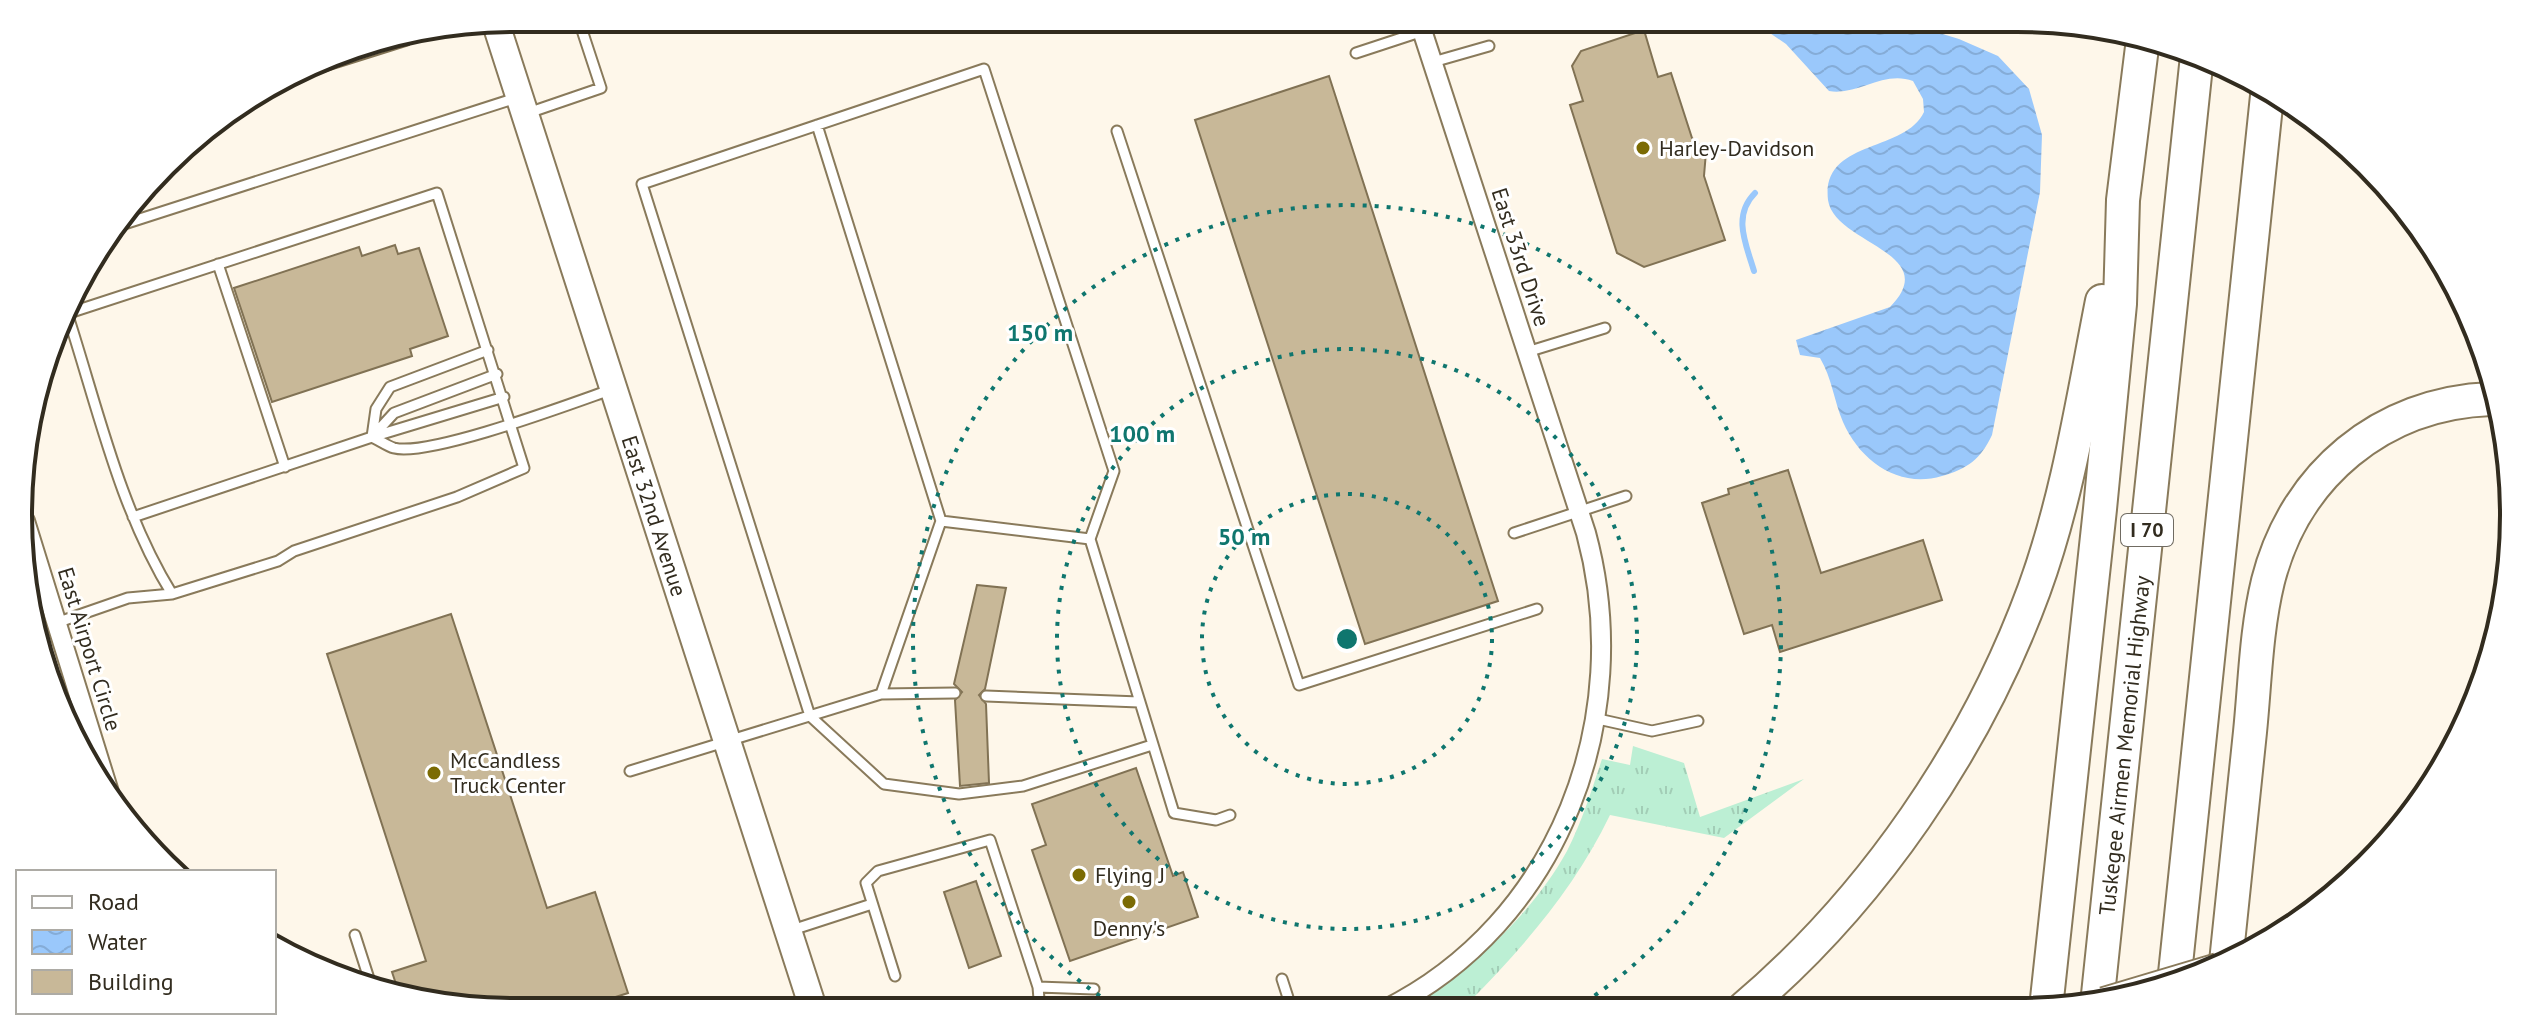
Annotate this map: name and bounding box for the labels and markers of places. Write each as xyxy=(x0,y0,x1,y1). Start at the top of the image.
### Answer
place label: Harley-Davidson xyxy=(1659,134,1814,162)
marker: Harley-Davidson xyxy=(1634,139,1652,157)
centre of rings xyxy=(1333,625,1361,653)
place label: McCandless Truck Center xyxy=(450,746,566,799)
marker: McCandless Truck Center xyxy=(425,764,443,782)
place label: Flying J xyxy=(1095,861,1165,889)
marker: Flying J xyxy=(1070,866,1088,884)
marker: Denny's xyxy=(1120,893,1138,911)
place label: Denny's xyxy=(1093,914,1165,942)

